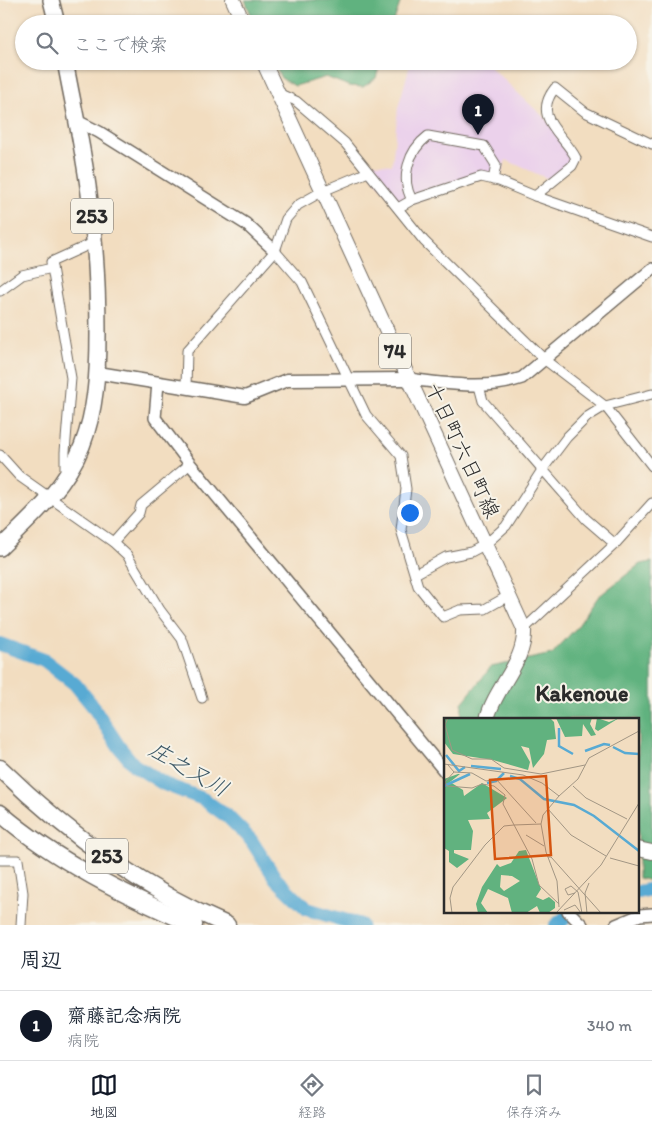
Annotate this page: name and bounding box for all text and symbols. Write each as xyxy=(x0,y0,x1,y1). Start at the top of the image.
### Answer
search box xyxy=(15,15,637,70)
icon: search xyxy=(33,29,61,57)
text: ここで検索 xyxy=(73,33,168,56)
pin: 1 xyxy=(462,94,494,135)
road number: 253 xyxy=(71,198,113,234)
road number: 74 xyxy=(379,334,411,368)
street label: 十日町六日町線 xyxy=(421,378,505,522)
your location xyxy=(397,500,423,526)
district label: Kakenoue xyxy=(536,680,628,707)
inset map xyxy=(444,718,640,912)
water label: 庄之又川 xyxy=(144,735,234,803)
road number: 253 xyxy=(86,838,128,874)
text: 周辺 xyxy=(20,947,62,972)
text: 齋藤記念病院 xyxy=(67,1004,181,1027)
text: 1 xyxy=(32,1016,40,1035)
text: 340 m xyxy=(587,1016,632,1035)
text: 病院 xyxy=(67,1031,99,1050)
tab: 地図 xyxy=(90,1071,118,1121)
tab: 経路 xyxy=(298,1071,326,1121)
tab: 保存済み xyxy=(506,1071,562,1121)

